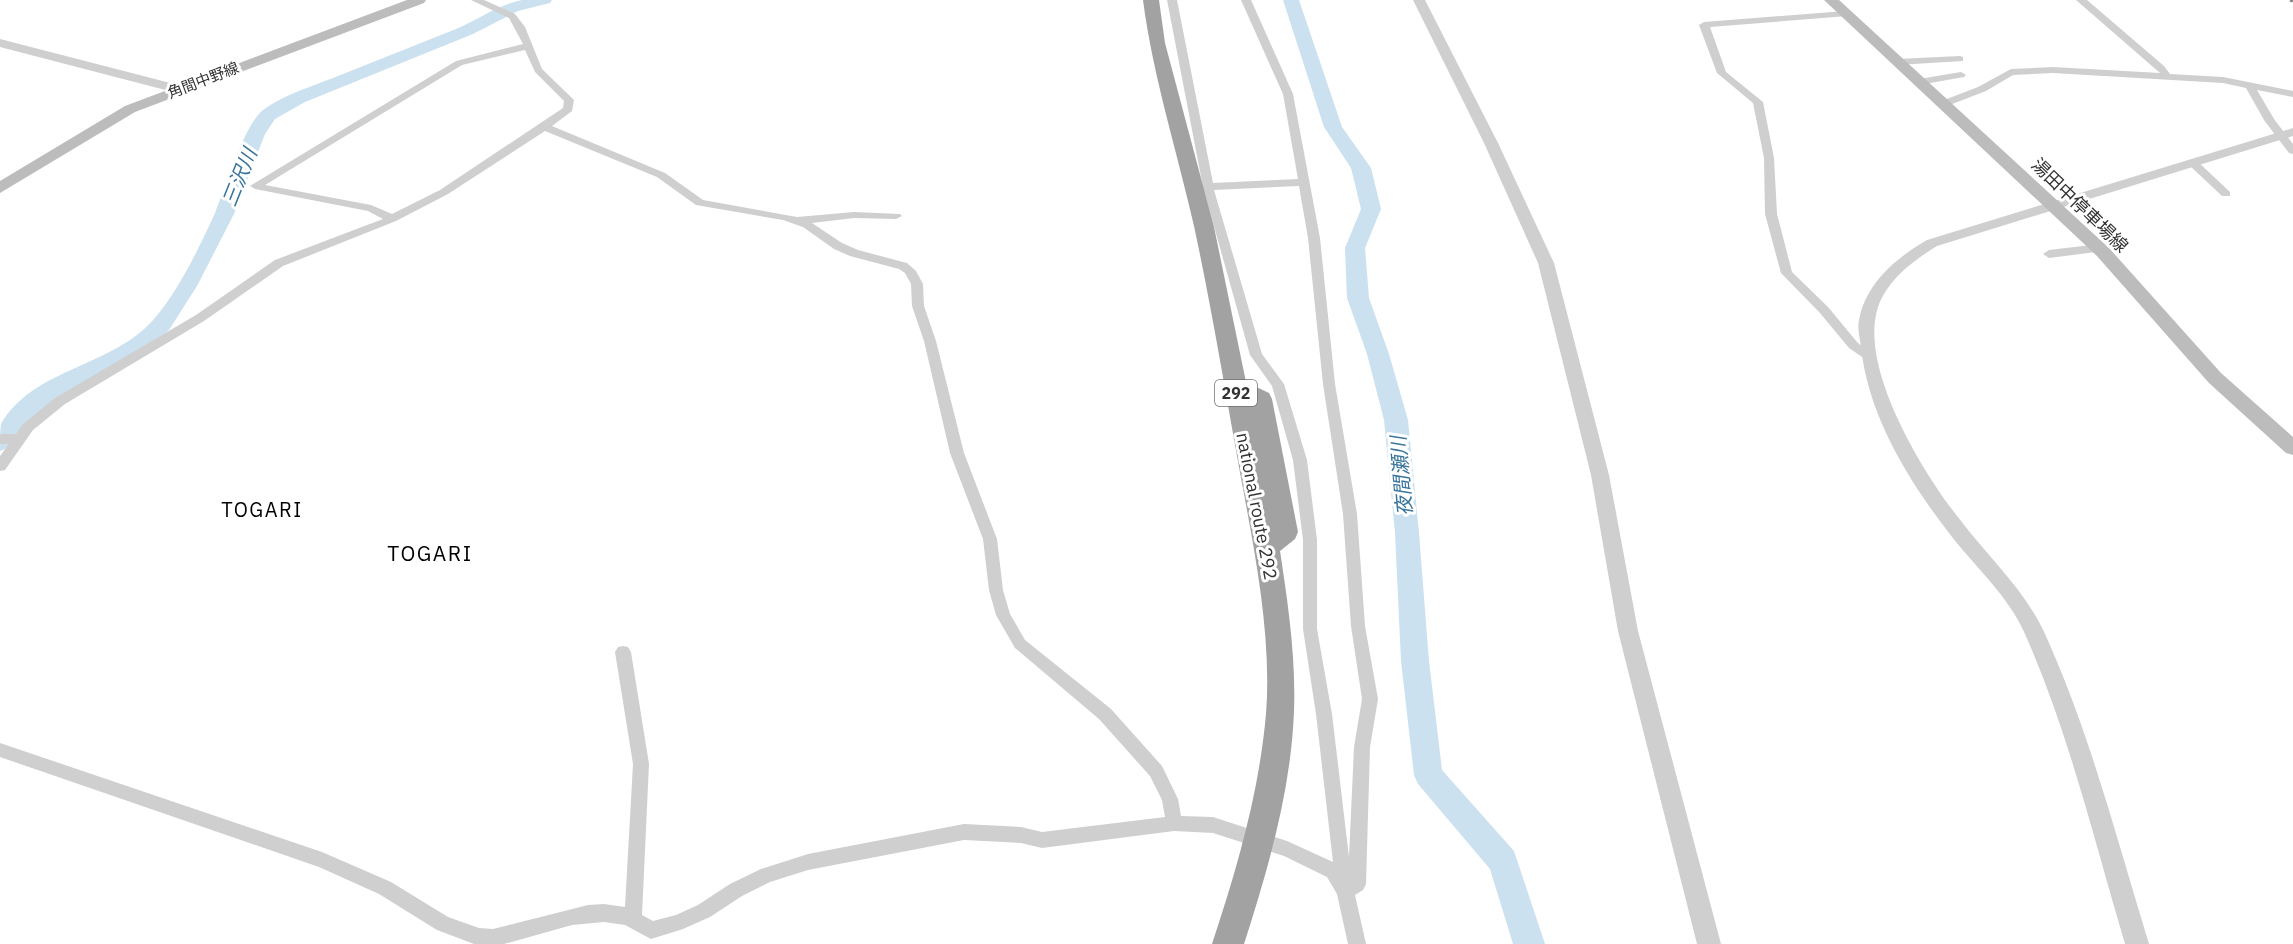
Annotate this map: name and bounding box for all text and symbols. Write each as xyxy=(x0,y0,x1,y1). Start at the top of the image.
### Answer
street label: 角間中野線 xyxy=(165,58,241,102)
water label: 三沢川 xyxy=(215,142,264,210)
street label: 湯田中停車場線 xyxy=(2027,153,2133,257)
road number: 292 xyxy=(1215,380,1257,406)
street label: national route 292 xyxy=(1231,431,1283,581)
water label: 夜間瀬川 xyxy=(1384,433,1418,517)
district label: TOGARI xyxy=(221,496,303,523)
district label: TOGARI xyxy=(387,539,473,567)

